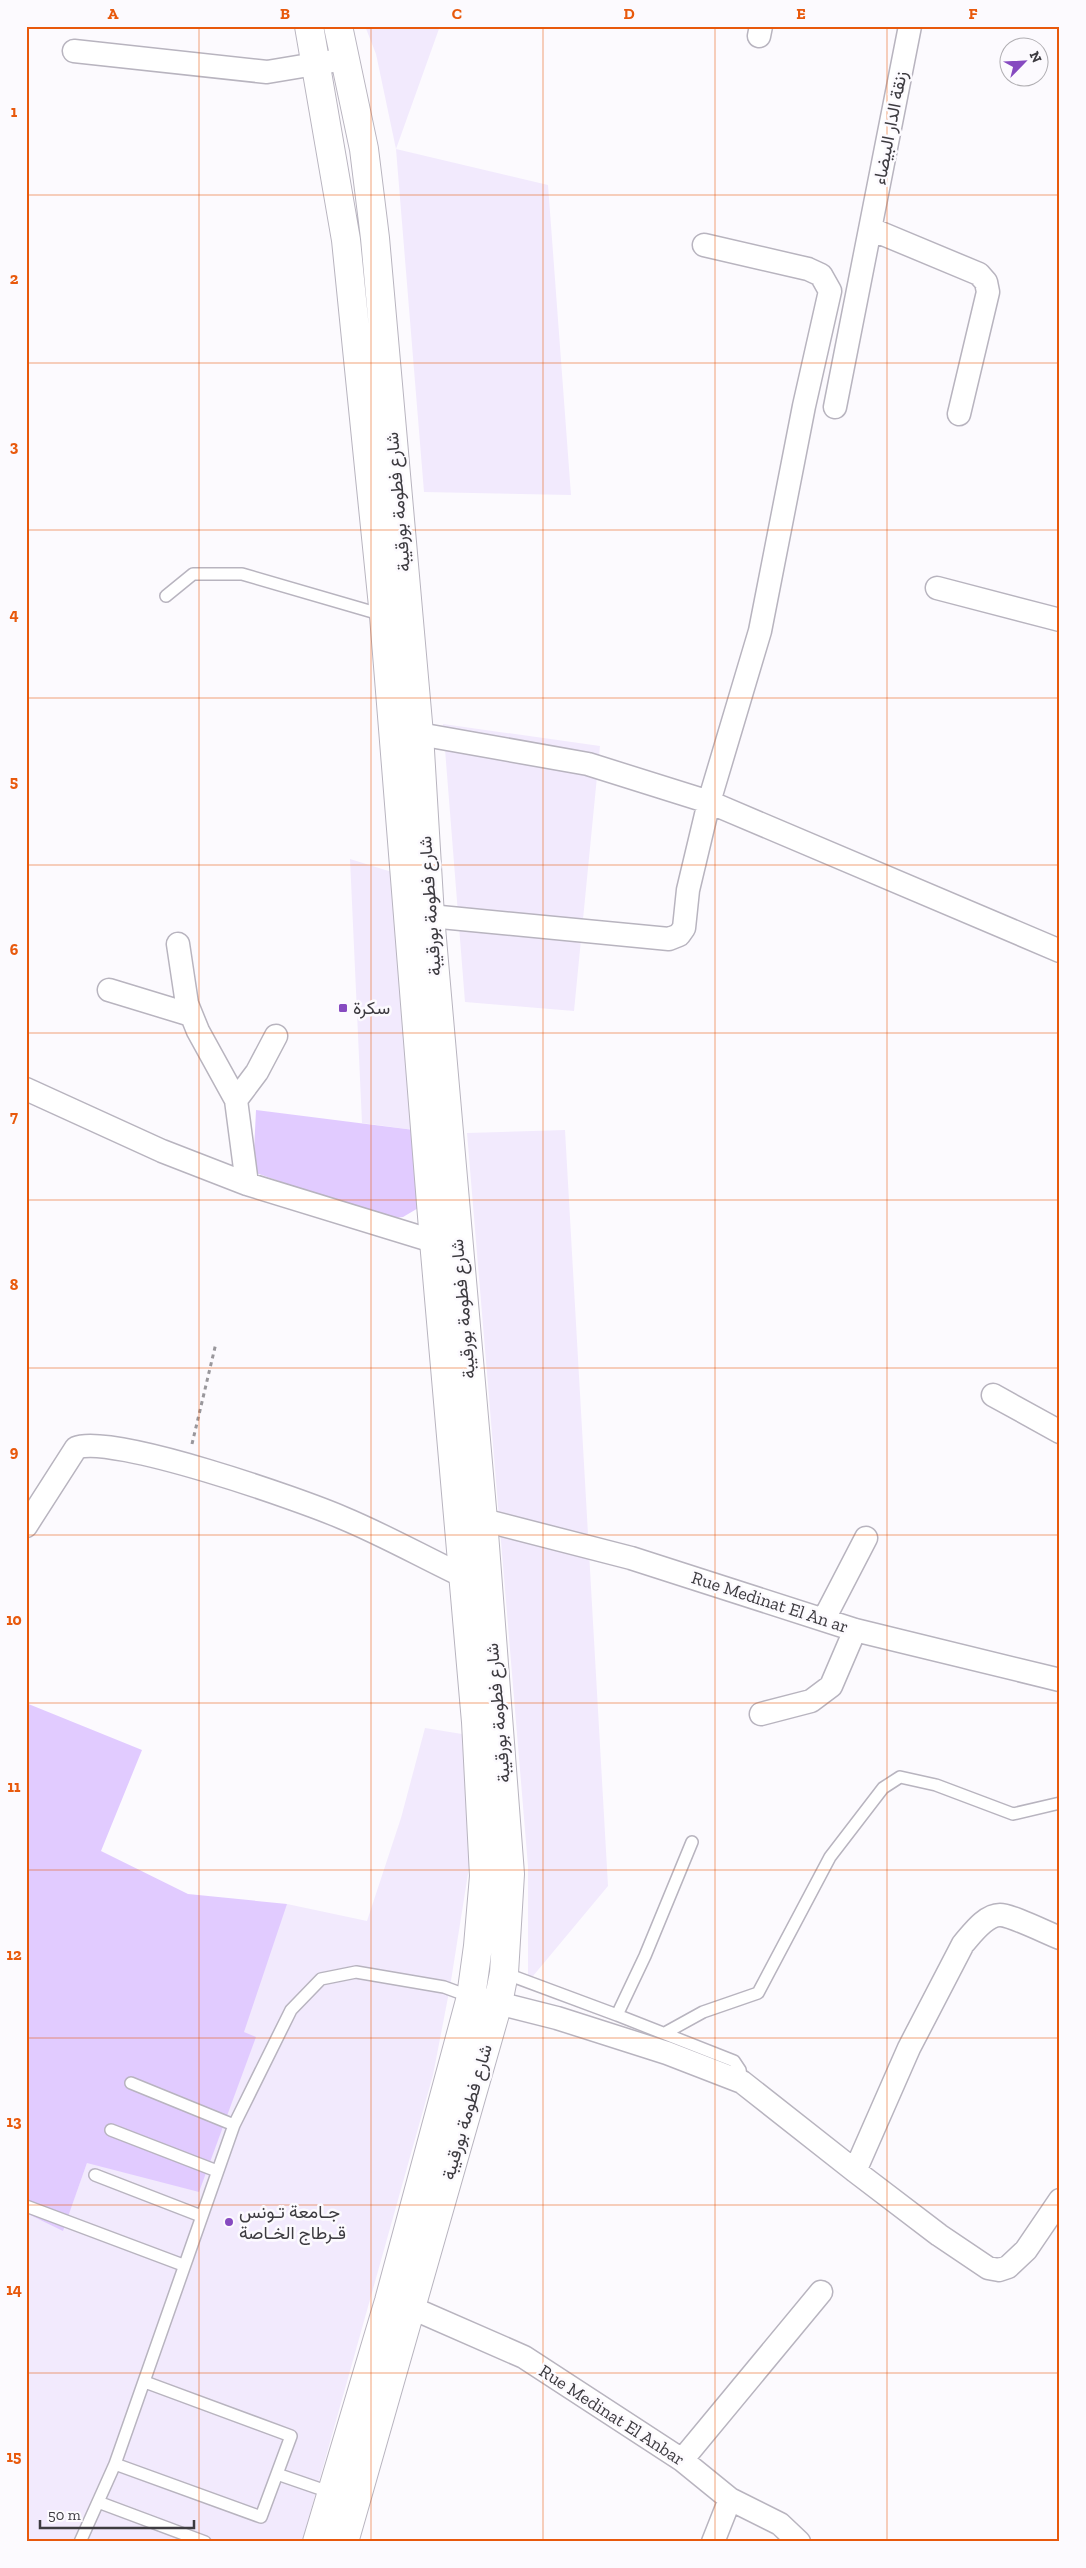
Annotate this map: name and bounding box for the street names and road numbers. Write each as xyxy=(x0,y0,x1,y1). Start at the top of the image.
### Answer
street label: زنقة الدار البيضاء xyxy=(868,69,912,187)
street label: شارع فطومة بورقيبة xyxy=(381,431,416,573)
street label: شارع فطومة بورقيبة xyxy=(414,835,447,977)
street label: شارع فطومة بورقيبة xyxy=(446,1238,481,1380)
street label: Rue Medinat El An ar xyxy=(689,1566,851,1638)
street label: شارع فطومة بورقيبة xyxy=(481,1642,516,1784)
street label: شارع فطومة بورقيبة xyxy=(437,2042,498,2183)
street label: Rue Medinat El Anbar xyxy=(535,2360,689,2470)

